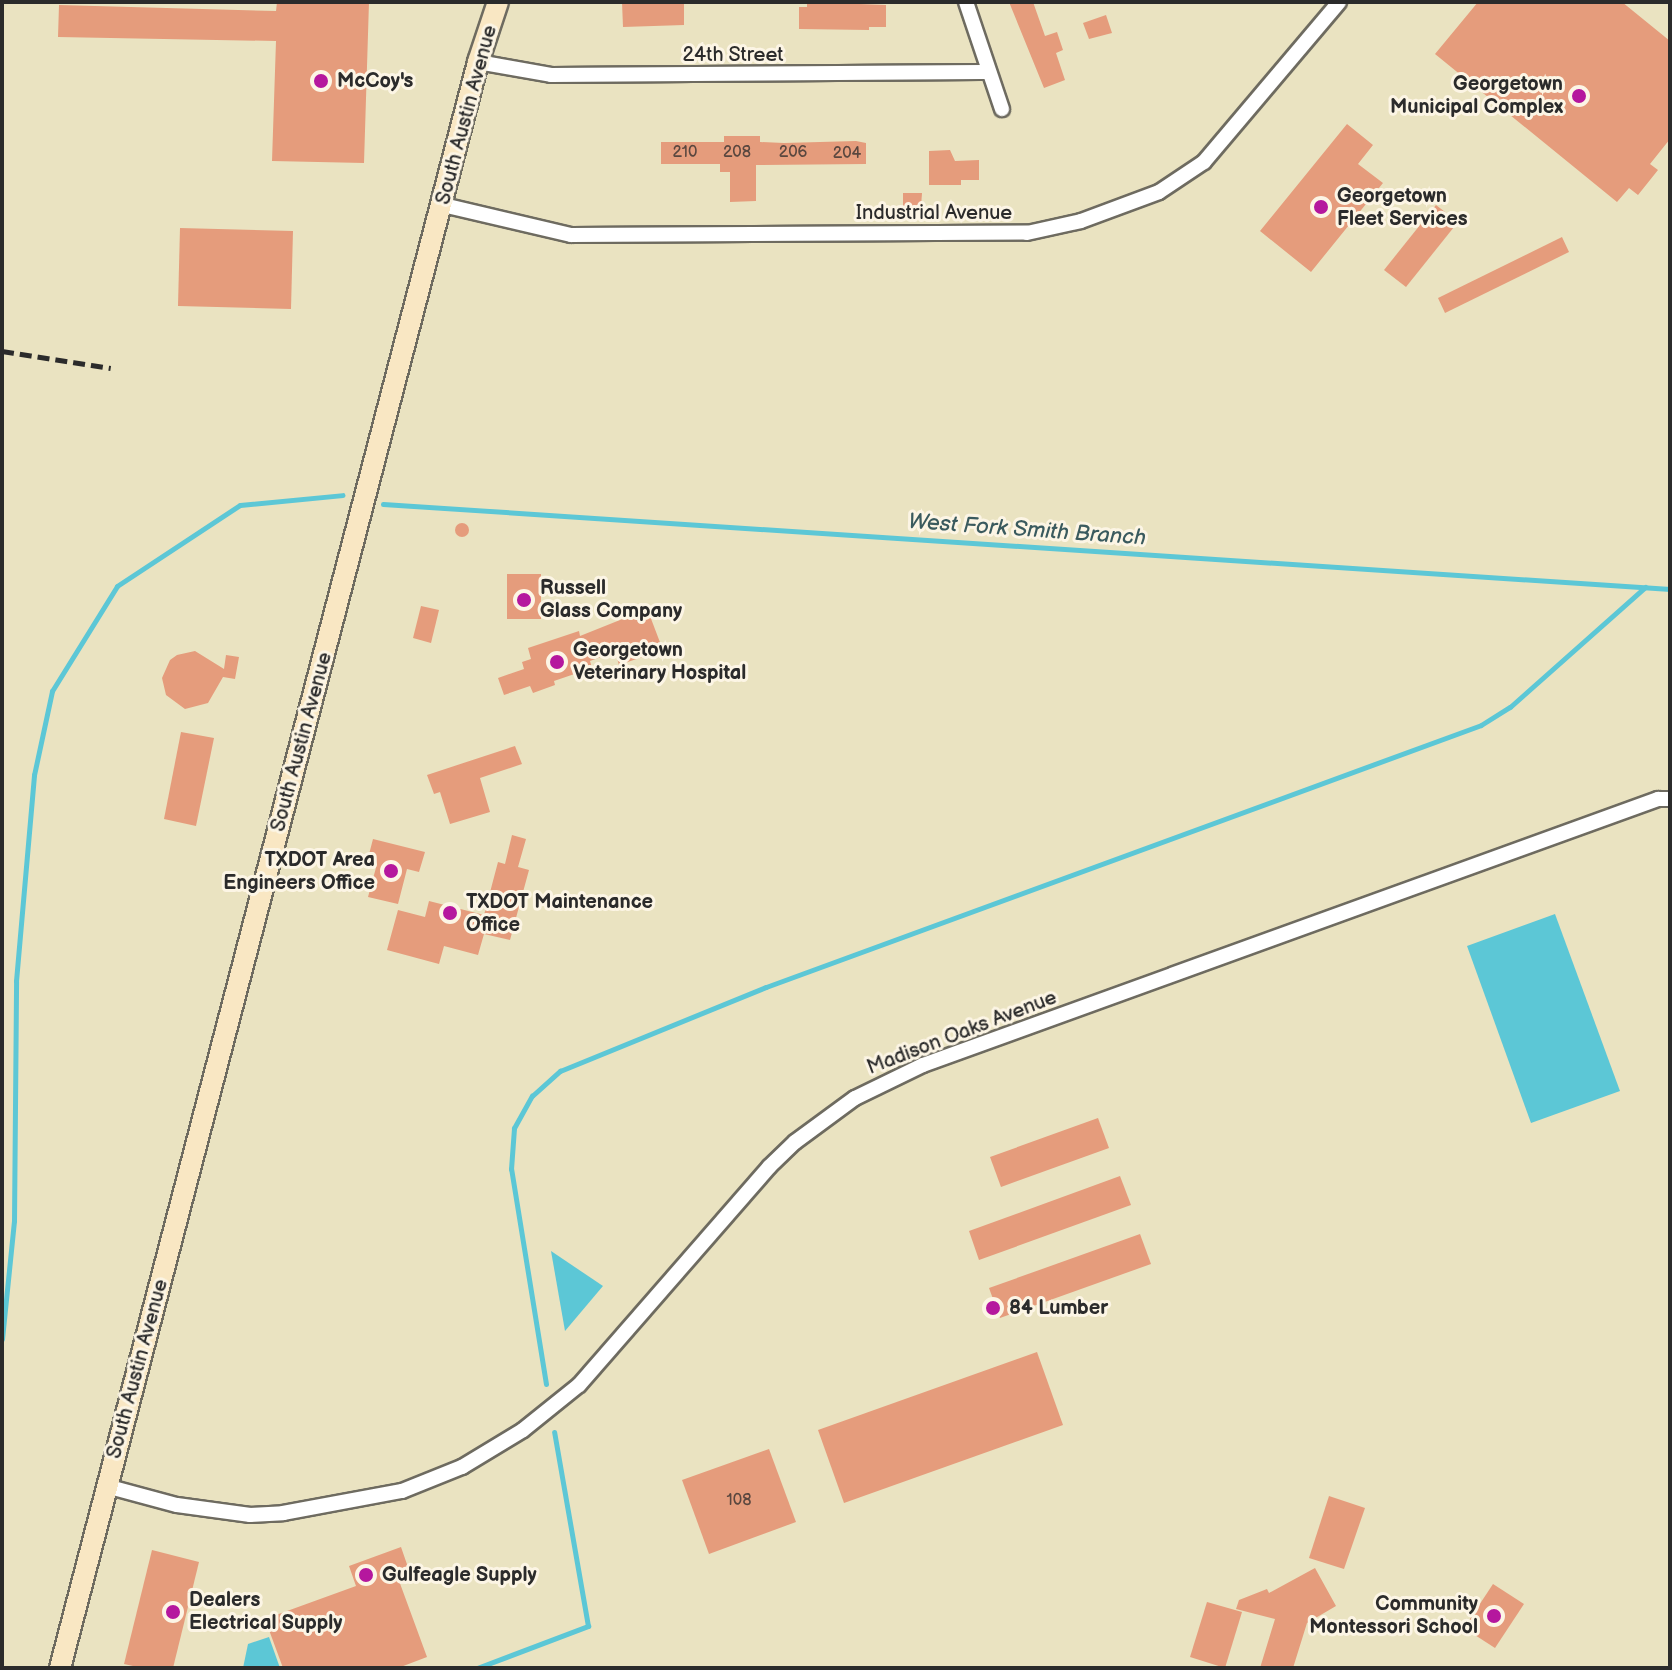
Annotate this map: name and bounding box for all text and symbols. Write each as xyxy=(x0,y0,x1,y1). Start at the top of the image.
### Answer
street label: South Austin Avenue xyxy=(432,23,502,207)
street label: 24th Street xyxy=(682,43,784,67)
place label: McCoy's xyxy=(337,69,413,93)
marker: McCoy's xyxy=(312,72,330,90)
place label: Georgetown Municipal Complex xyxy=(1390,72,1563,119)
marker: Georgetown Municipal Complex xyxy=(1570,87,1588,105)
house number: 210 xyxy=(673,143,697,163)
house number: 208 xyxy=(723,143,751,163)
house number: 206 xyxy=(779,143,807,163)
house number: 204 xyxy=(833,144,861,164)
place label: Georgetown Fleet Services xyxy=(1337,184,1467,231)
marker: Georgetown Fleet Services xyxy=(1312,198,1330,216)
street label: Industrial Avenue xyxy=(856,201,1012,225)
water label: West Fork Smith Branch xyxy=(907,509,1147,551)
place label: Russell Glass Company xyxy=(540,576,682,623)
marker: Russell Glass Company xyxy=(515,591,533,609)
place label: Georgetown Veterinary Hospital xyxy=(573,638,747,685)
street label: South Austin Avenue xyxy=(267,650,337,834)
marker: Georgetown Veterinary Hospital xyxy=(548,653,566,671)
place label: TXDOT Area Engineers Office xyxy=(223,848,375,895)
marker: TXDOT Area Engineers Office xyxy=(382,862,400,880)
place label: TXDOT Maintenance Office xyxy=(466,890,653,937)
marker: TXDOT Maintenance Office xyxy=(441,904,459,922)
street label: Madison Oaks Avenue xyxy=(864,986,1060,1080)
street label: South Austin Avenue xyxy=(103,1277,173,1461)
place label: 84 Lumber xyxy=(1009,1296,1108,1320)
marker: 84 Lumber xyxy=(984,1299,1002,1317)
house number: 108 xyxy=(727,1491,751,1511)
place label: Gulfeagle Supply xyxy=(382,1563,537,1587)
marker: Gulfeagle Supply xyxy=(357,1566,375,1584)
place label: Dealers Electrical Supply xyxy=(189,1588,342,1635)
place label: Community Montessori School xyxy=(1309,1592,1478,1639)
marker: Dealers Electrical Supply xyxy=(164,1603,182,1621)
marker: Community Montessori School xyxy=(1485,1607,1503,1625)

